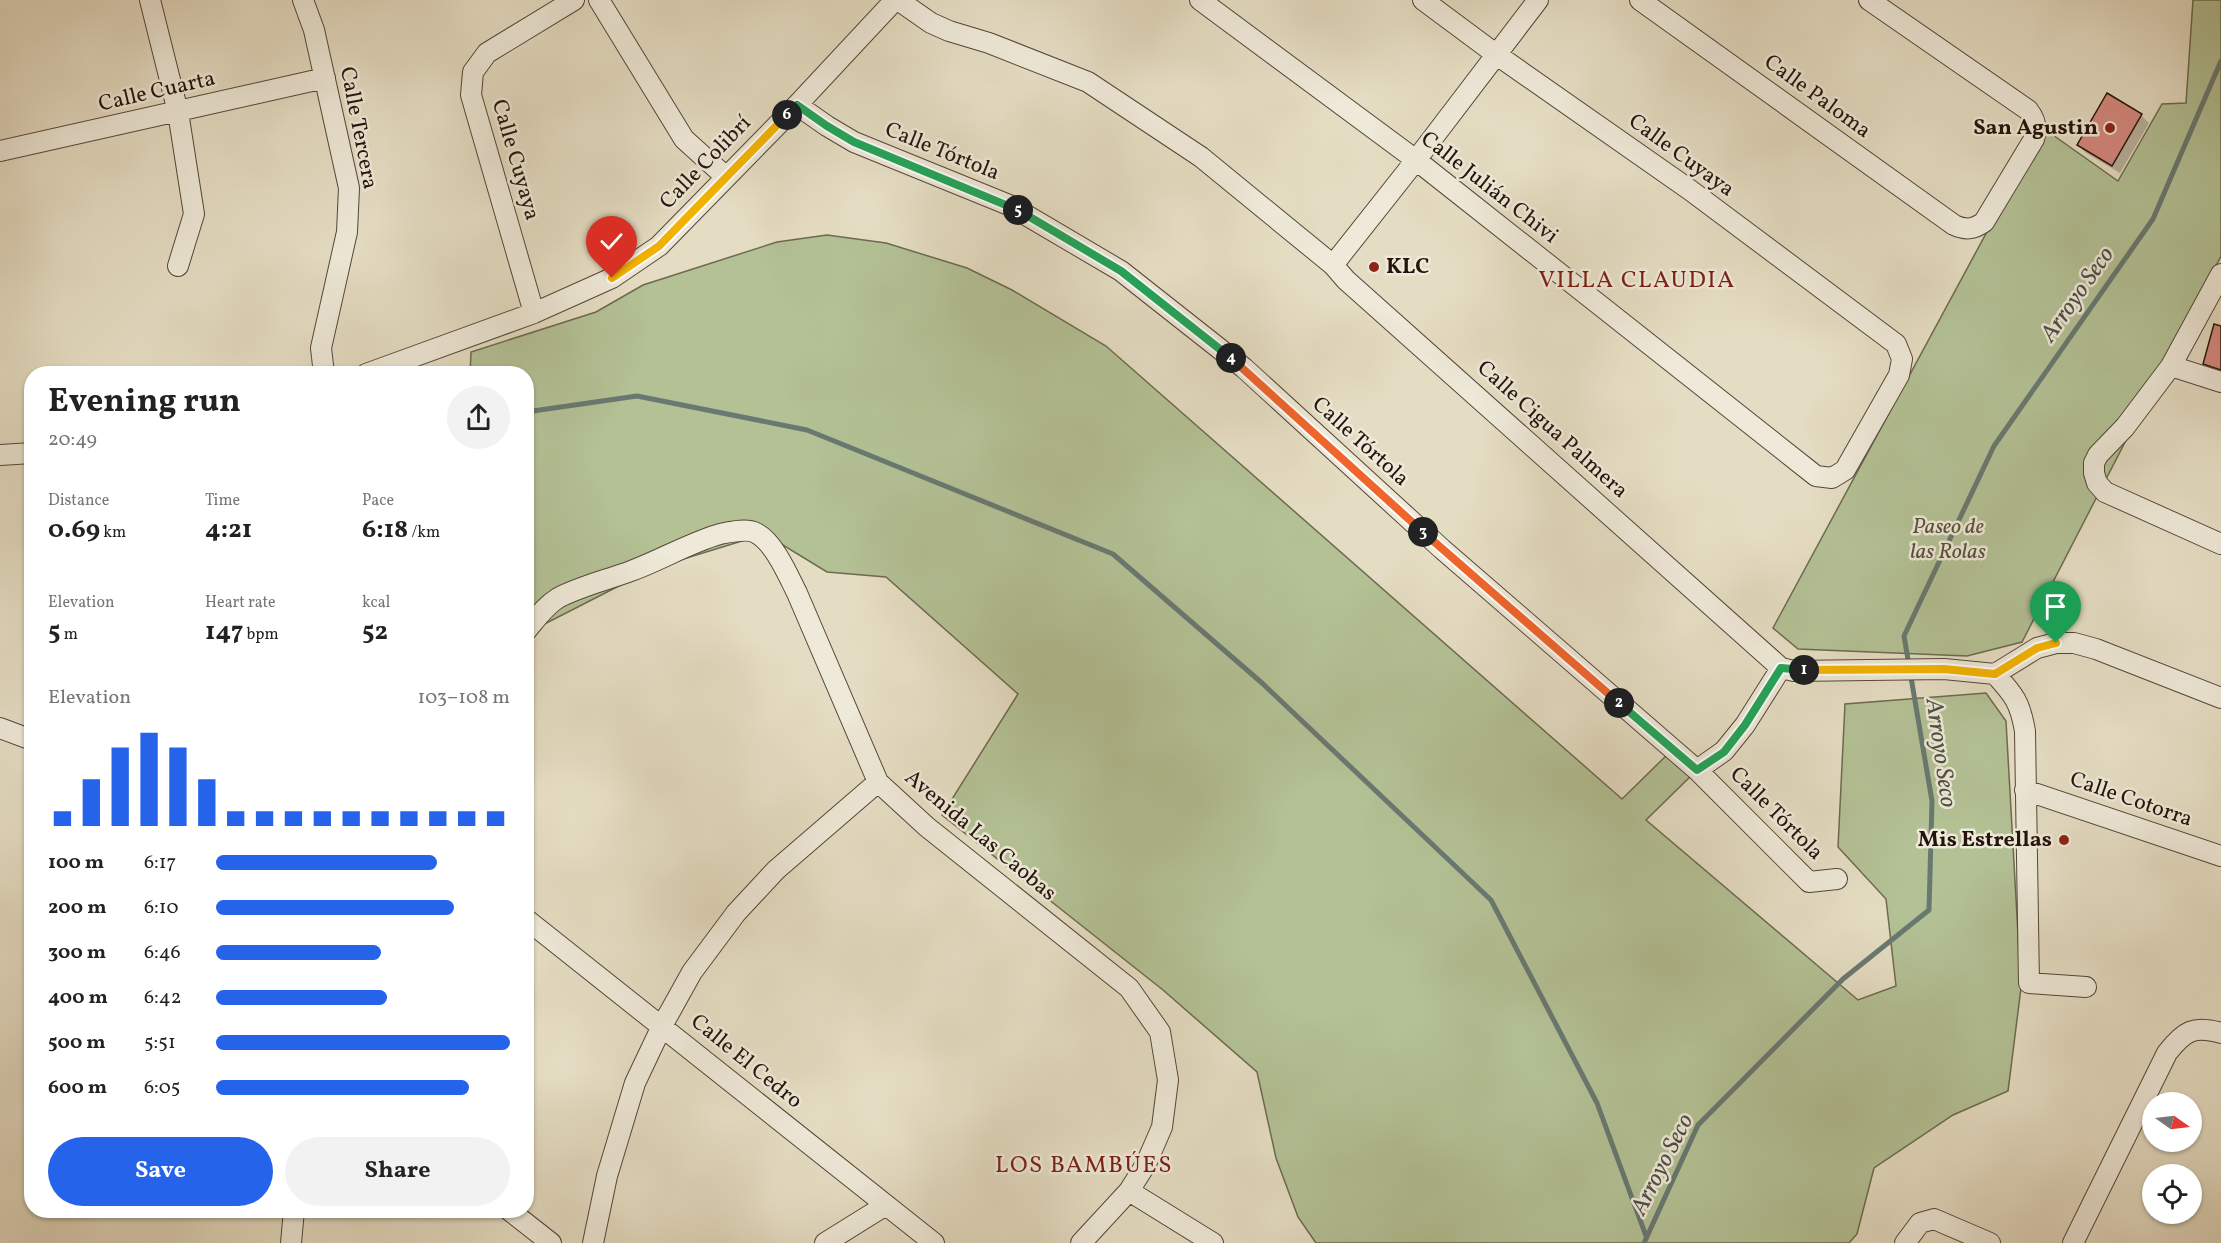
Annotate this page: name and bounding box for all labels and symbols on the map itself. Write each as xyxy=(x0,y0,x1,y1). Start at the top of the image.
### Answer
street label: Calle Paloma xyxy=(1757,47,1877,147)
street label: Calle Cuarta xyxy=(96,64,218,120)
street label: Calle Tercera xyxy=(331,64,385,192)
street label: Calle Cuyaya xyxy=(483,96,547,224)
pin: 6 xyxy=(772,100,802,130)
street label: Calle Cuyaya xyxy=(1622,107,1740,205)
street label: Calle Colibrí xyxy=(653,109,759,217)
place label: San Agustin xyxy=(1973,113,2098,144)
street label: Calle Tórtola xyxy=(880,115,1004,189)
marker: San Agustin xyxy=(2103,121,2117,135)
street label: Calle Julián Chivi xyxy=(1414,124,1564,252)
pin: 5 xyxy=(1003,195,1033,225)
pin xyxy=(586,216,637,278)
water label: Arroyo Seco xyxy=(2032,240,2123,350)
place label: KLC xyxy=(1386,252,1429,283)
marker: KLC xyxy=(1367,260,1381,274)
district label: VILLA CLAUDIA xyxy=(1538,264,1736,298)
pin: 4 xyxy=(1216,343,1246,373)
street label: Calle Cigua Palmera xyxy=(1470,354,1634,506)
street label: Calle Tórtola xyxy=(1305,390,1416,494)
park label: Paseo de las Rolas xyxy=(1910,512,1986,568)
pin: 3 xyxy=(1408,517,1438,547)
pin xyxy=(2030,581,2081,643)
pin: 1 xyxy=(1789,655,1819,685)
pin: 2 xyxy=(1604,688,1634,718)
water label: Arroyo Seco xyxy=(1915,695,1964,810)
street label: Calle Tórtola xyxy=(1722,760,1830,868)
street label: Avenida Las Caobas xyxy=(897,763,1063,909)
street label: Calle Cotorra xyxy=(2065,765,2197,836)
place label: Mis Estrellas xyxy=(1918,825,2052,856)
marker: Mis Estrellas xyxy=(2057,833,2071,847)
street label: Calle El Cedro xyxy=(684,1007,808,1117)
north arrow xyxy=(2142,1092,2202,1152)
water label: Arroyo Seco xyxy=(1623,1108,1703,1222)
district label: LOS BAMBÚES xyxy=(995,1149,1173,1183)

